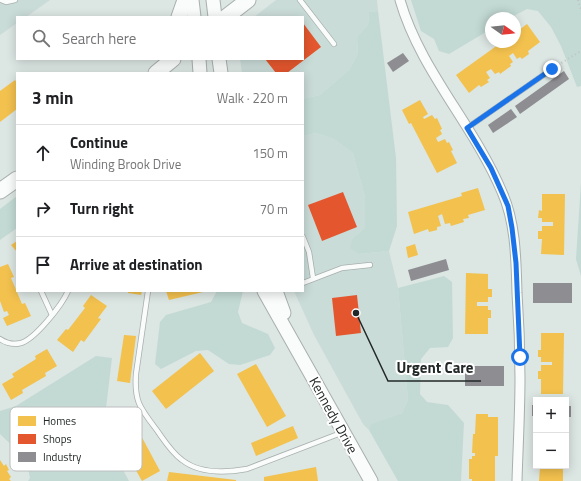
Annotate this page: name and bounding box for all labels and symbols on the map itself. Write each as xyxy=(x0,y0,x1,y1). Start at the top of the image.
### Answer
north arrow xyxy=(485,12,521,48)
route end xyxy=(543,60,561,78)
route start xyxy=(511,348,529,366)
callout: Urgent Care xyxy=(388,354,481,381)
text: Urgent Care xyxy=(396,356,474,379)
street label: Kennedy Drive xyxy=(304,373,364,457)
legend xyxy=(10,407,142,471)
text: Homes xyxy=(43,413,76,429)
text: Shops xyxy=(43,431,72,447)
text: Industry xyxy=(43,449,82,465)

